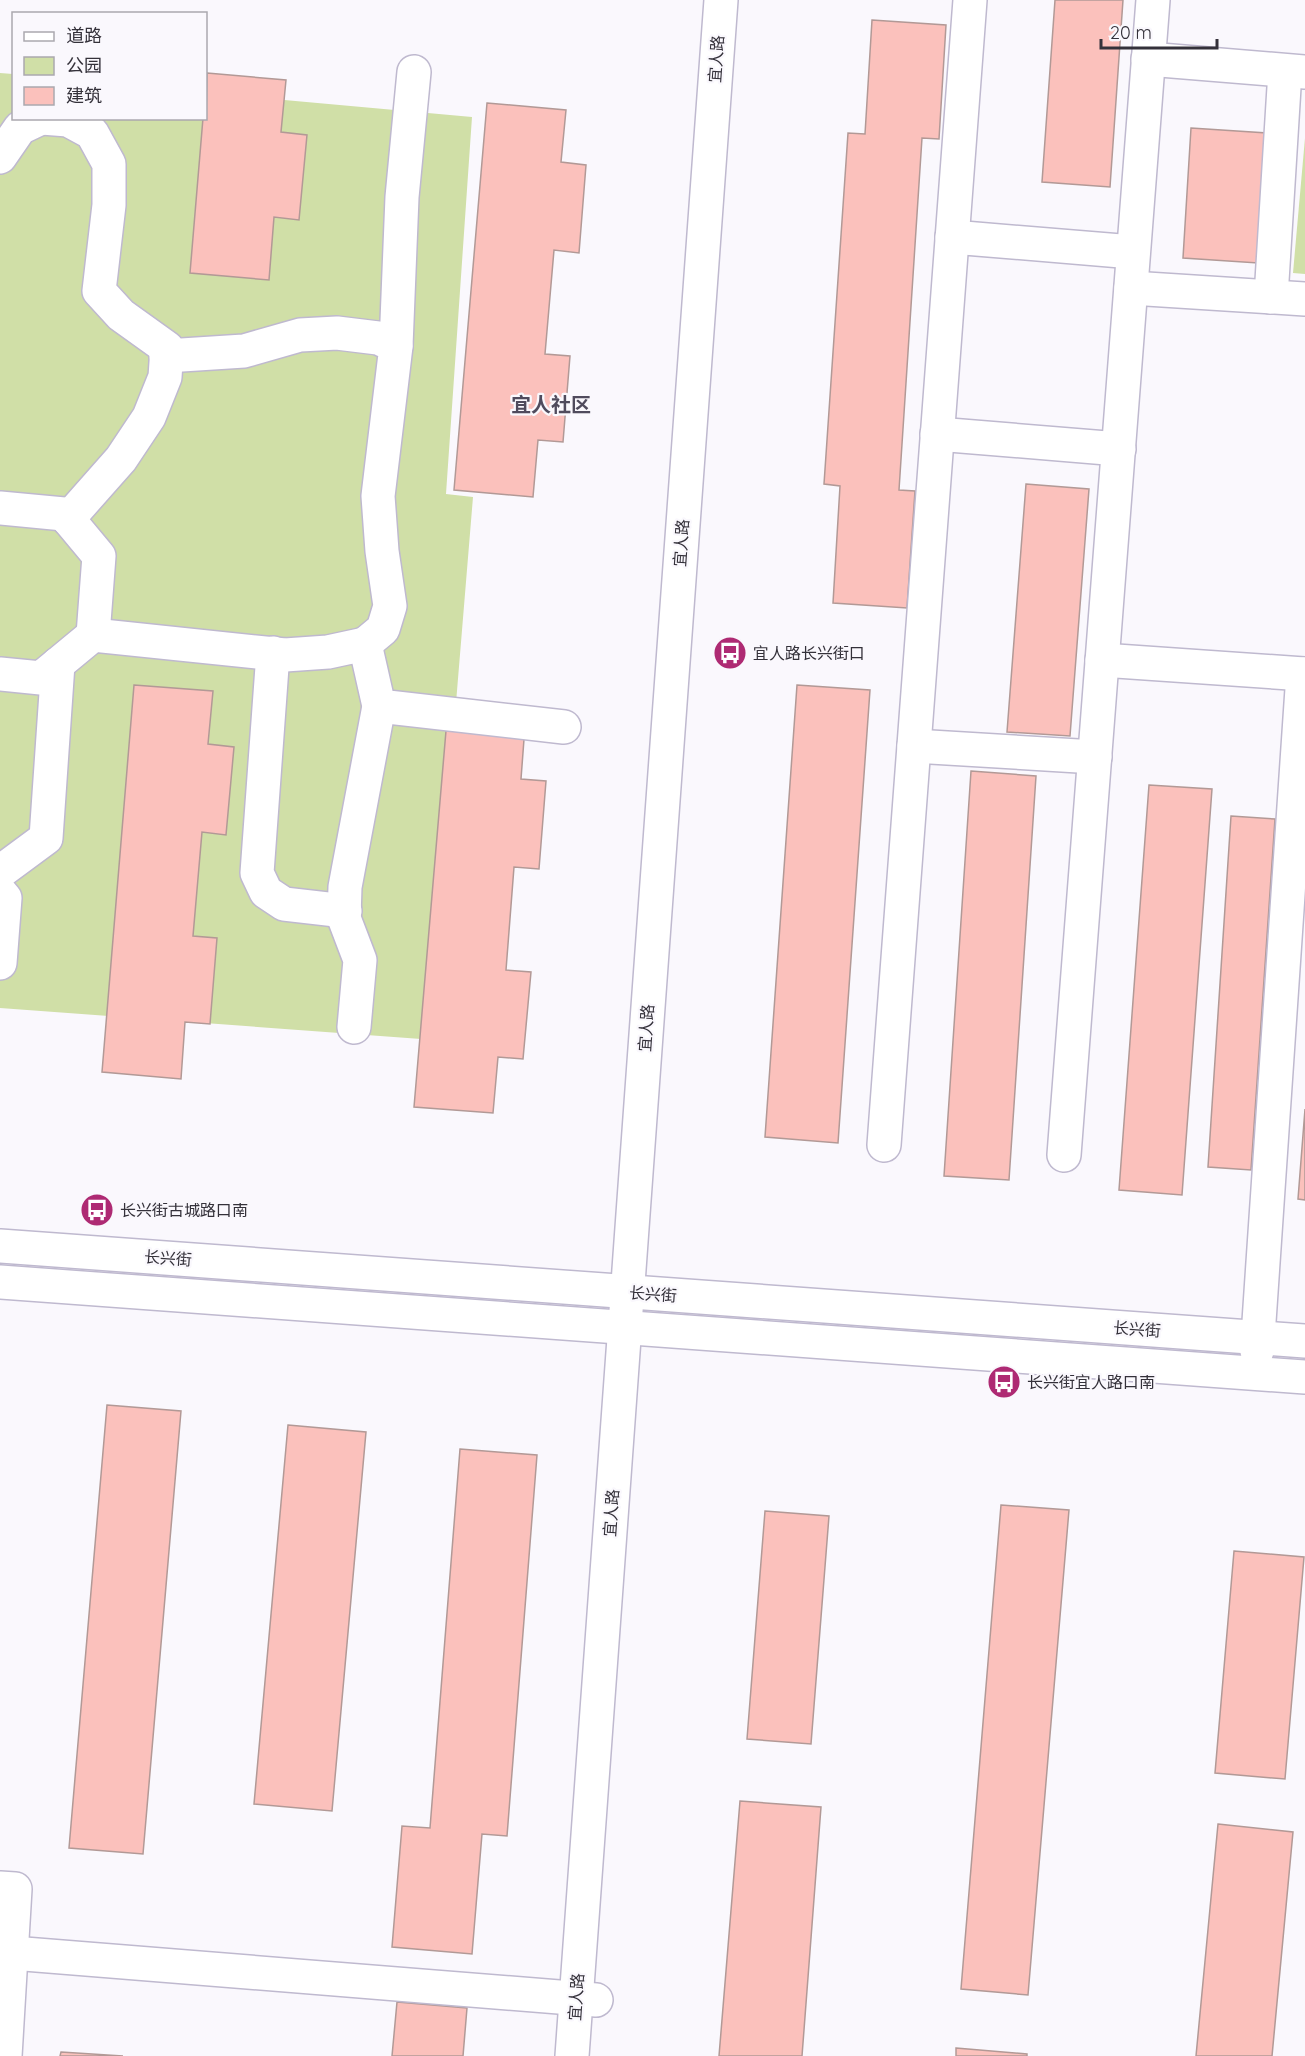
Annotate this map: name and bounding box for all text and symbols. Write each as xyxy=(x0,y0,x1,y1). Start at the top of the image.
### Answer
legend xyxy=(12,12,207,120)
scale bar xyxy=(1101,12,1216,50)
text: 20 m xyxy=(1110,21,1152,44)
text: 道路 xyxy=(66,24,102,47)
street label: 宜人路 xyxy=(704,34,728,84)
text: 公园 xyxy=(66,54,102,77)
text: 建筑 xyxy=(66,84,102,107)
district label: 宜人社区 xyxy=(511,392,591,417)
street label: 宜人路 xyxy=(669,518,693,568)
bus stop icon: 宜人路长兴街口 xyxy=(712,635,748,671)
place label: 宜人路长兴街口 xyxy=(753,643,865,663)
street label: 宜人路 xyxy=(634,1003,658,1053)
bus stop icon: 长兴街古城路口南 xyxy=(79,1192,115,1228)
place label: 长兴街古城路口南 xyxy=(120,1200,248,1220)
street label: 长兴街 xyxy=(143,1246,193,1270)
street label: 长兴街 xyxy=(628,1282,678,1306)
street label: 长兴街 xyxy=(1112,1317,1162,1341)
bus stop icon: 长兴街宜人路口南 xyxy=(986,1364,1022,1400)
place label: 长兴街宜人路口南 xyxy=(1027,1372,1155,1392)
street label: 宜人路 xyxy=(599,1488,623,1538)
street label: 宜人路 xyxy=(564,1972,588,2022)

